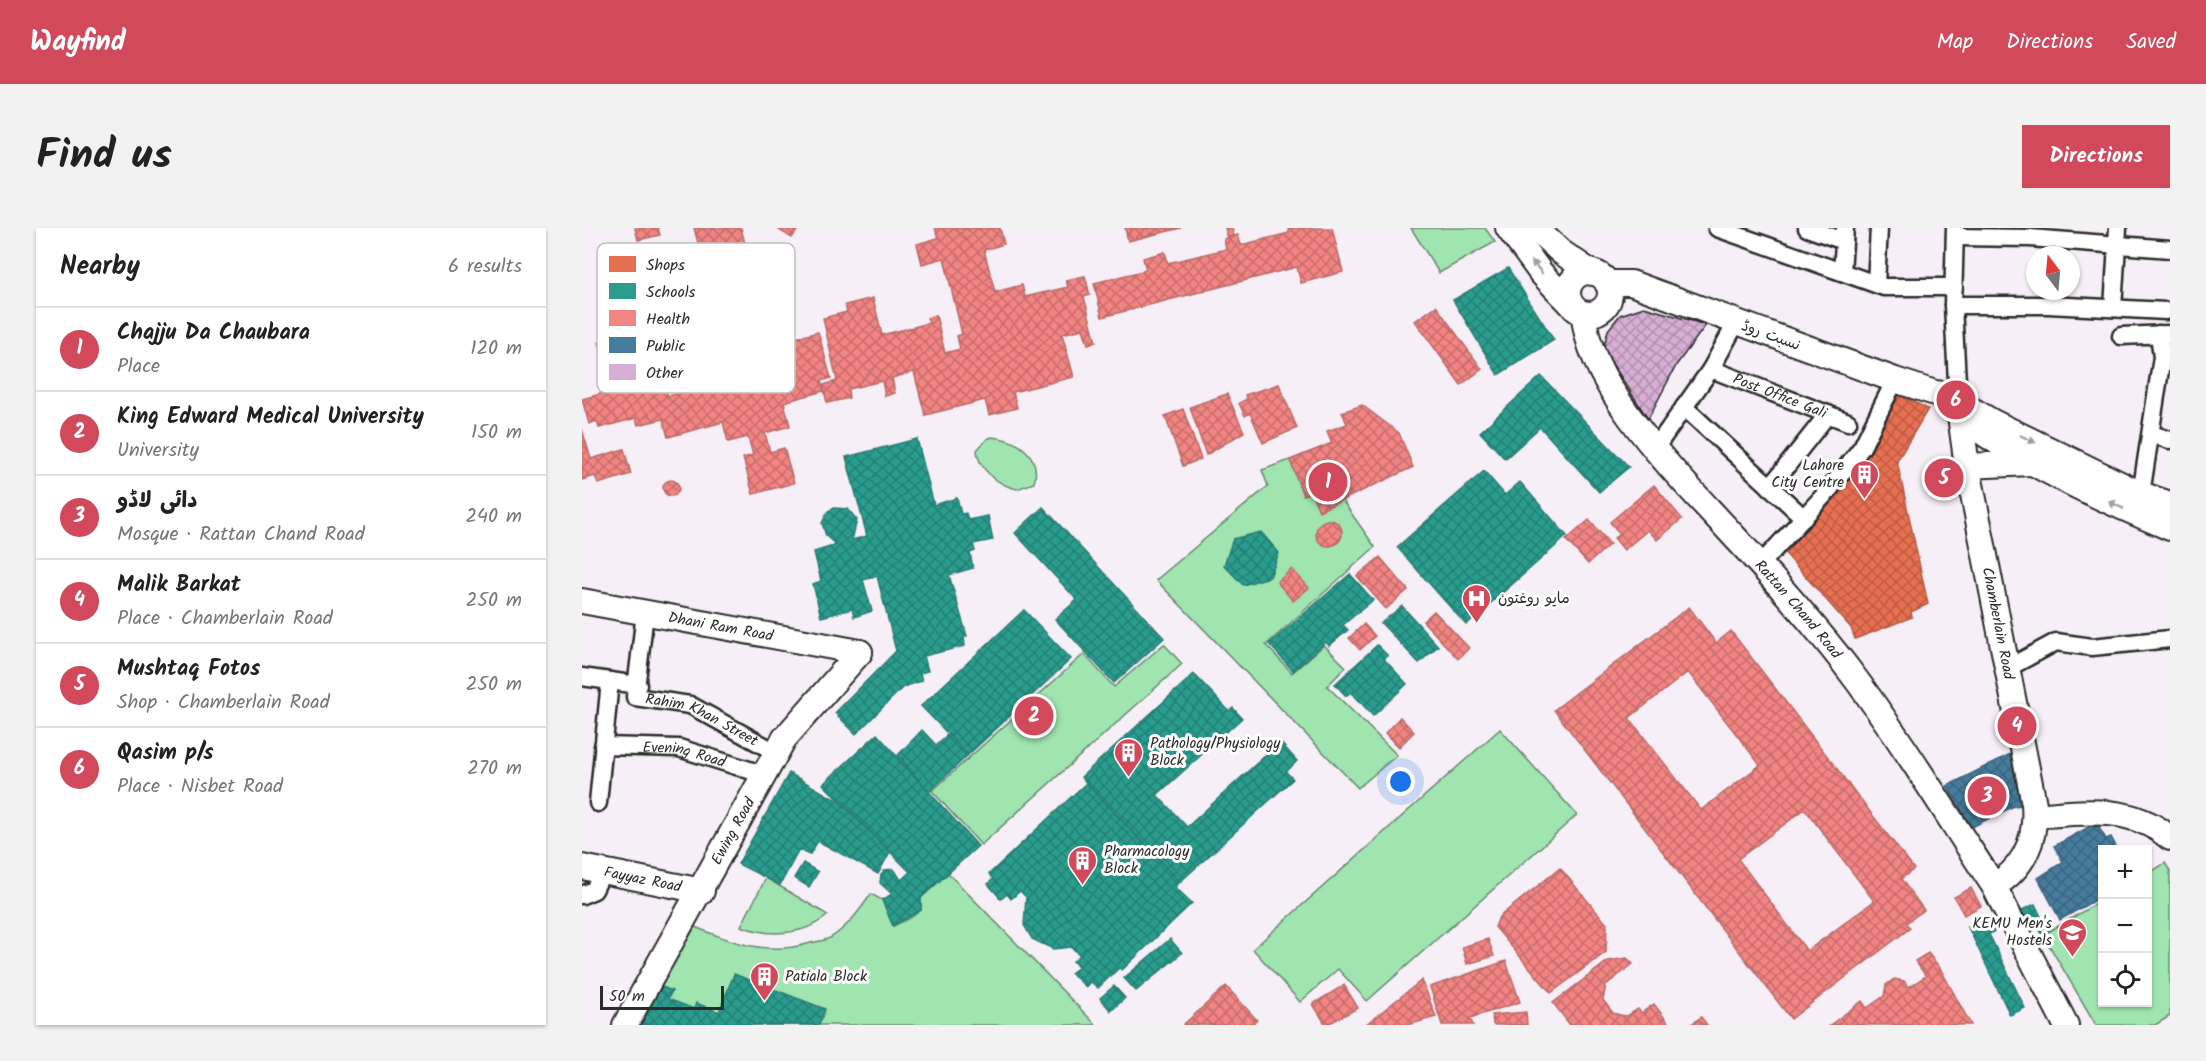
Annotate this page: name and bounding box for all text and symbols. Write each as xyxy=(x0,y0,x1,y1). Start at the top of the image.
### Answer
text: Wayfind xyxy=(30,20,126,65)
text: Map xyxy=(1937,26,1973,59)
text: Directions xyxy=(2006,26,2093,59)
text: Saved xyxy=(2126,26,2176,59)
text: Find us xyxy=(36,123,172,190)
button: Directions xyxy=(2022,125,2170,188)
legend xyxy=(597,243,795,393)
text: Nearby xyxy=(60,246,140,288)
north arrow xyxy=(2026,246,2080,300)
text: 6 results xyxy=(448,251,522,283)
text: Shops xyxy=(646,253,685,278)
one-way arrow xyxy=(1531,260,1543,275)
text: Schools xyxy=(646,280,696,305)
text: Health xyxy=(646,307,690,332)
street label: نسبت روڈ xyxy=(1738,314,1804,358)
text: Chajju Da Chaubara xyxy=(117,316,310,351)
text: 1 xyxy=(76,333,83,365)
text: 120 m xyxy=(470,333,522,365)
text: Public xyxy=(646,334,686,359)
text: Place xyxy=(117,351,160,383)
text: Other xyxy=(646,361,685,386)
street label: Post Office Gali xyxy=(1729,368,1831,426)
pin: 6 xyxy=(1936,378,1976,423)
text: King Edward Medical University xyxy=(117,400,424,435)
text: 2 xyxy=(74,417,85,449)
text: 150 m xyxy=(471,417,522,449)
text: University xyxy=(117,435,199,467)
one-way arrow xyxy=(2020,435,2037,444)
place label: Lahore City Centre xyxy=(1771,454,1844,495)
pin: 5 xyxy=(1924,456,1964,500)
building icon: Lahore City Centre xyxy=(1849,458,1881,500)
pin: 1 xyxy=(1308,460,1348,504)
text: دائی لاڈو xyxy=(117,484,197,519)
text: 3 xyxy=(74,501,85,533)
text: 240 m xyxy=(465,501,522,533)
one-way arrow xyxy=(2108,501,2125,510)
text: Mosque · Rattan Chand Road xyxy=(117,519,365,551)
street label: Rattan Chand Road xyxy=(1748,555,1848,665)
street label: Chamberlain Road xyxy=(1975,565,2020,682)
text: Malik Barkat xyxy=(117,568,241,603)
hospital icon: مایو روغتون xyxy=(1461,582,1493,624)
text: 4 xyxy=(74,585,85,617)
text: 250 m xyxy=(466,585,522,617)
place label: مایو روغتون xyxy=(1498,587,1570,611)
text: Place · Chamberlain Road xyxy=(117,603,333,635)
street label: Dhani Ram Road xyxy=(666,606,775,649)
text: Mushtaq Fotos xyxy=(117,652,260,687)
text: 5 xyxy=(74,669,85,701)
text: 250 m xyxy=(466,669,522,701)
text: Shop · Chamberlain Road xyxy=(117,687,330,719)
street label: Rahim Khan Street xyxy=(644,688,763,753)
pin: 2 xyxy=(1014,694,1054,738)
pin: 4 xyxy=(1998,704,2036,748)
place label: Pathology/Physiology Block xyxy=(1150,732,1281,773)
text: Qasim p/s xyxy=(117,736,214,771)
street label: Evening Road xyxy=(642,736,729,775)
building icon: Pathology/Physiology Block xyxy=(1113,736,1145,778)
text: 6 xyxy=(74,753,85,785)
text: 270 m xyxy=(467,753,522,785)
your location xyxy=(1386,767,1415,796)
text: Place · Nisbet Road xyxy=(117,771,283,803)
pin: 3 xyxy=(1968,774,2006,818)
street label: Ewing Road xyxy=(705,793,762,870)
place label: Pharmacology Block xyxy=(1104,840,1190,881)
building icon: Pharmacology Block xyxy=(1067,844,1099,886)
map controls xyxy=(2098,845,2152,1007)
button: + xyxy=(2098,845,2152,899)
street label: Fayyaz Road xyxy=(602,861,684,900)
button: − xyxy=(2098,899,2152,953)
place label: KEMU Men's Hostels xyxy=(1972,912,2053,953)
school or university icon: KEMU Men's Hostels xyxy=(2057,916,2089,958)
button: locate xyxy=(2098,953,2152,1007)
building icon: Patiala Block xyxy=(748,960,780,1002)
place label: Patiala Block xyxy=(785,965,868,989)
scale bar xyxy=(600,983,724,1010)
text: 50 m xyxy=(609,984,645,1009)

